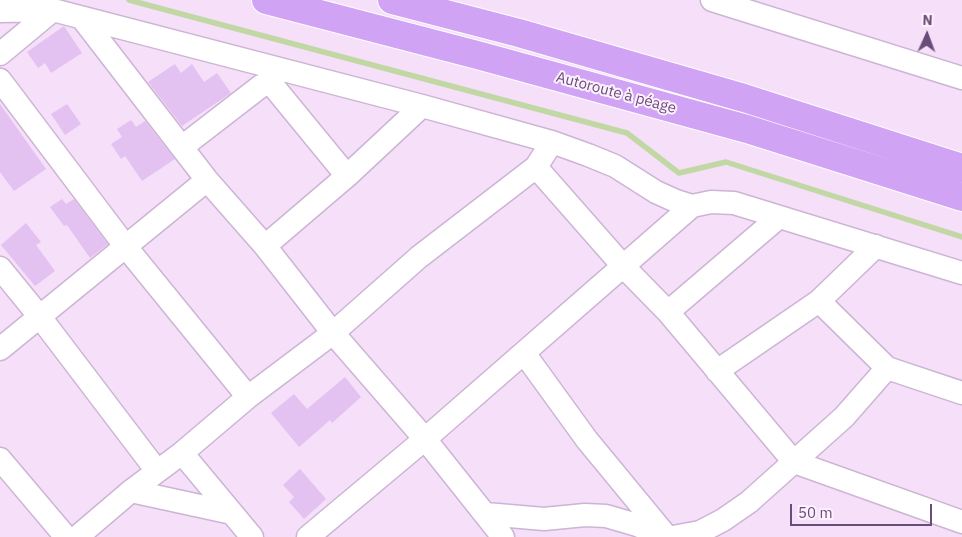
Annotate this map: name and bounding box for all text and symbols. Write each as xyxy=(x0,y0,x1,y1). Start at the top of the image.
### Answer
north arrow xyxy=(902,10,952,60)
text: N xyxy=(922,11,933,29)
street label: Autoroute à péage xyxy=(554,68,678,118)
scale bar xyxy=(792,494,934,526)
text: 50 m xyxy=(798,503,833,522)

